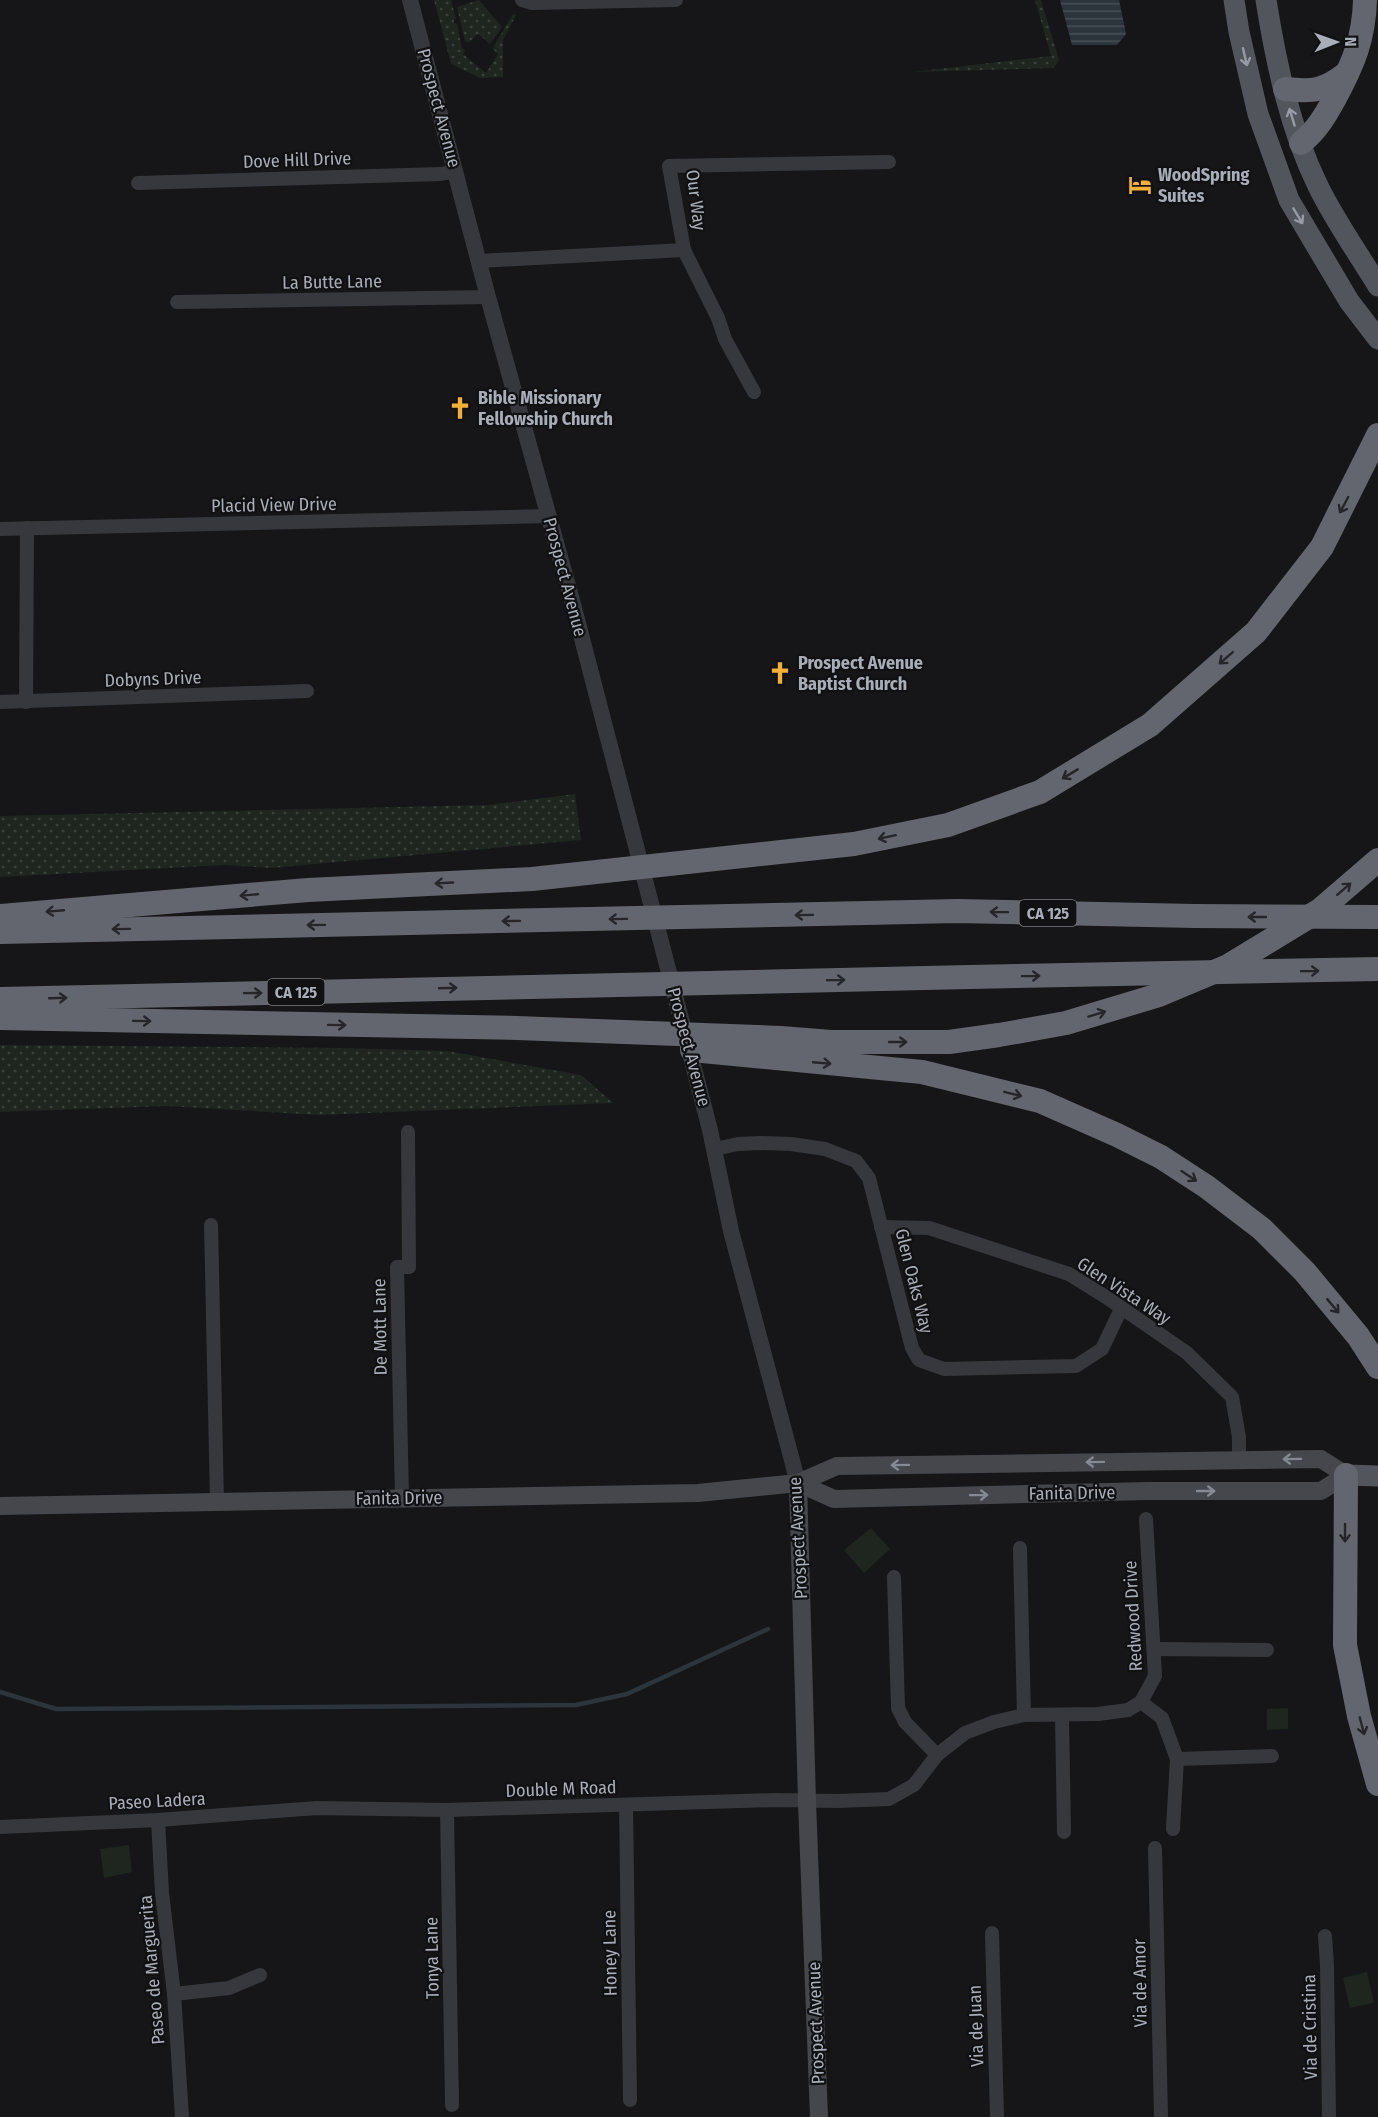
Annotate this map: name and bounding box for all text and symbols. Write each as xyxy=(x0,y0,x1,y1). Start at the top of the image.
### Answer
north arrow xyxy=(1306,12,1366,72)
text: N xyxy=(1341,37,1360,47)
street label: Prospect Avenue xyxy=(413,46,465,170)
one-way arrow xyxy=(1240,47,1251,67)
one-way arrow xyxy=(1286,108,1297,127)
street label: Dove Hill Drive xyxy=(243,147,352,173)
place label: WoodSpring Suites xyxy=(1158,164,1250,207)
street label: Our Way xyxy=(681,169,711,231)
hotel icon: WoodSpring Suites xyxy=(1127,172,1153,198)
one-way arrow xyxy=(1293,207,1305,224)
street label: La Butte Lane xyxy=(282,270,382,294)
place label: Bible Missionary Fellowship Church xyxy=(478,387,613,430)
church icon: Bible Missionary Fellowship Church xyxy=(447,395,473,421)
street label: Placid View Drive xyxy=(211,493,337,517)
one-way arrow xyxy=(1338,495,1349,513)
street label: Prospect Avenue xyxy=(539,515,591,639)
one-way arrow xyxy=(1219,651,1234,665)
place label: Prospect Avenue Baptist Church xyxy=(798,652,923,695)
church icon: Prospect Avenue Baptist Church xyxy=(767,660,793,686)
street label: Dobyns Drive xyxy=(104,666,202,692)
one-way arrow xyxy=(1062,768,1079,780)
one-way arrow xyxy=(877,832,896,844)
one-way arrow xyxy=(435,878,455,889)
one-way arrow xyxy=(1336,882,1351,896)
one-way arrow xyxy=(240,890,260,901)
road number: CA 125 xyxy=(1020,900,1076,926)
one-way arrow xyxy=(46,906,66,917)
one-way arrow xyxy=(989,907,1009,918)
one-way arrow xyxy=(794,909,814,920)
one-way arrow xyxy=(1247,911,1267,923)
one-way arrow xyxy=(609,913,629,924)
one-way arrow xyxy=(502,915,522,927)
one-way arrow xyxy=(307,919,327,931)
one-way arrow xyxy=(112,923,132,935)
one-way arrow xyxy=(1299,965,1319,976)
one-way arrow xyxy=(1020,970,1040,981)
one-way arrow xyxy=(825,974,845,986)
road number: CA 125 xyxy=(268,979,324,1005)
one-way arrow xyxy=(438,983,458,994)
street label: Prospect Avenue xyxy=(663,985,715,1109)
one-way arrow xyxy=(243,988,263,999)
one-way arrow xyxy=(48,992,68,1004)
one-way arrow xyxy=(1087,1007,1106,1018)
one-way arrow xyxy=(132,1015,152,1026)
one-way arrow xyxy=(327,1019,347,1030)
one-way arrow xyxy=(888,1036,908,1048)
one-way arrow xyxy=(811,1058,831,1069)
one-way arrow xyxy=(1004,1089,1023,1101)
one-way arrow xyxy=(1181,1170,1197,1182)
street label: Glen Oaks Way xyxy=(890,1226,938,1336)
street label: Glen Vista Way xyxy=(1073,1253,1175,1329)
street label: De Mott Lane xyxy=(368,1278,392,1376)
one-way arrow xyxy=(1327,1298,1340,1314)
one-way arrow xyxy=(1282,1454,1302,1465)
one-way arrow xyxy=(1085,1457,1105,1468)
one-way arrow xyxy=(890,1460,910,1471)
street label: Prospect Avenue xyxy=(784,1476,812,1600)
street label: Fanita Drive xyxy=(1029,1481,1116,1505)
one-way arrow xyxy=(1196,1485,1216,1497)
street label: Fanita Drive xyxy=(356,1486,443,1510)
one-way arrow xyxy=(968,1490,988,1501)
one-way arrow xyxy=(1339,1523,1351,1543)
street label: Redwood Drive xyxy=(1119,1560,1147,1672)
one-way arrow xyxy=(1357,1717,1368,1736)
street label: Double M Road xyxy=(505,1776,617,1802)
street label: Paseo Ladera xyxy=(108,1787,206,1815)
street label: Paseo de Marguerita xyxy=(134,1894,169,2046)
street label: Honey Lane xyxy=(598,1910,622,1996)
street label: Tonya Lane xyxy=(420,1917,444,1999)
street label: Via de Amor xyxy=(1128,1938,1152,2027)
street label: Prospect Avenue xyxy=(803,1961,829,2085)
street label: Via de Cristina xyxy=(1298,1974,1322,2080)
street label: Via de Juan xyxy=(964,1985,988,2067)

